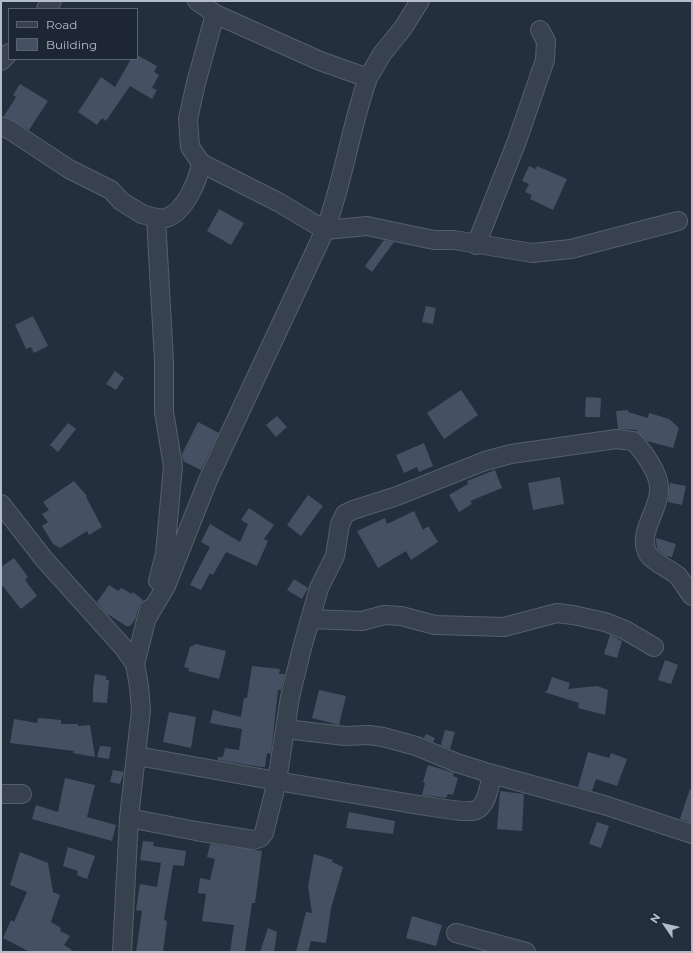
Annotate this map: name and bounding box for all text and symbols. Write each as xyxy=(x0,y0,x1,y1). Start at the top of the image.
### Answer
legend xyxy=(8,8,138,60)
text: Road xyxy=(46,17,77,32)
text: Building xyxy=(46,37,97,52)
north arrow xyxy=(645,905,685,945)
text: N xyxy=(647,911,663,926)

